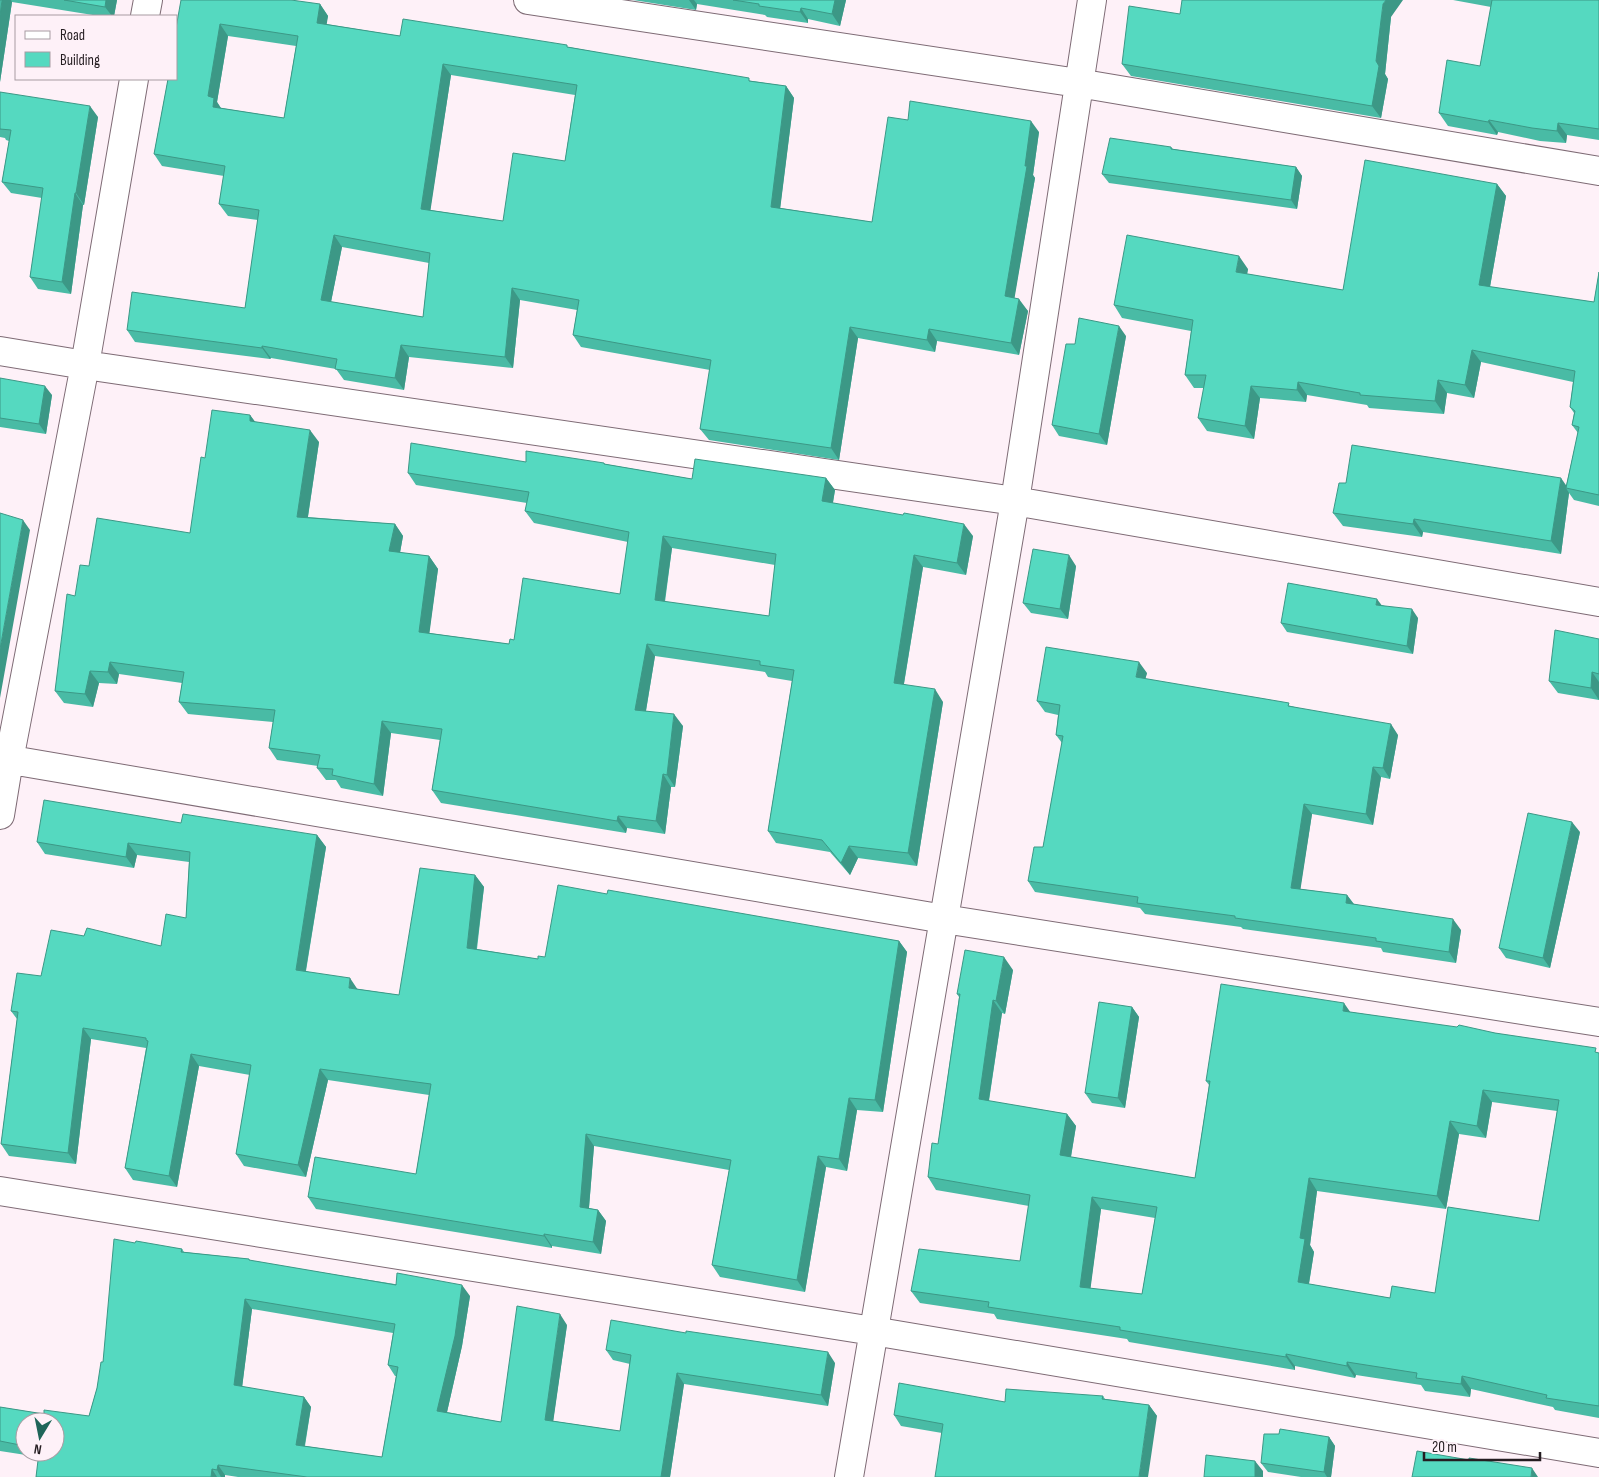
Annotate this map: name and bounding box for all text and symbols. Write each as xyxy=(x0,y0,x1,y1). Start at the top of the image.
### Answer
legend xyxy=(15,15,178,80)
text: Road xyxy=(60,26,85,45)
text: Building xyxy=(60,51,100,70)
north arrow xyxy=(15,1412,65,1462)
scale bar xyxy=(1424,1430,1540,1462)
text: 20 m xyxy=(1432,1438,1457,1457)
text: N xyxy=(33,1440,43,1458)

